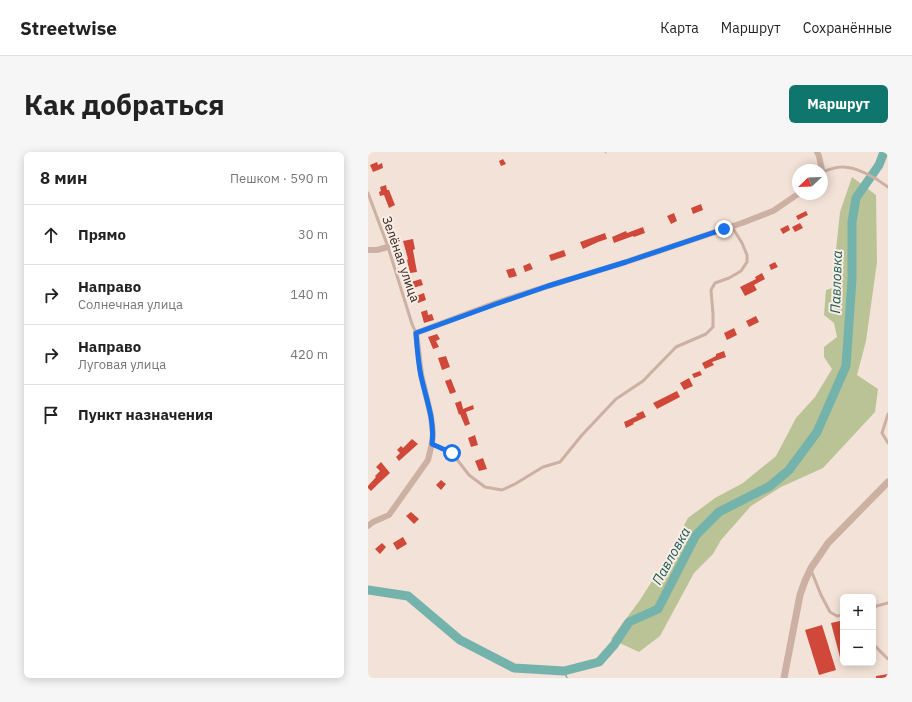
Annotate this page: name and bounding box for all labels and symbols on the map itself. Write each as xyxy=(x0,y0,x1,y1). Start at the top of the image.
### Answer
north arrow xyxy=(792,164,828,200)
street label: Зелёная улица xyxy=(378,214,424,304)
route end xyxy=(715,220,733,238)
water label: Павловка xyxy=(826,250,846,314)
route start xyxy=(443,444,461,462)
water label: Павловка xyxy=(648,524,694,588)

